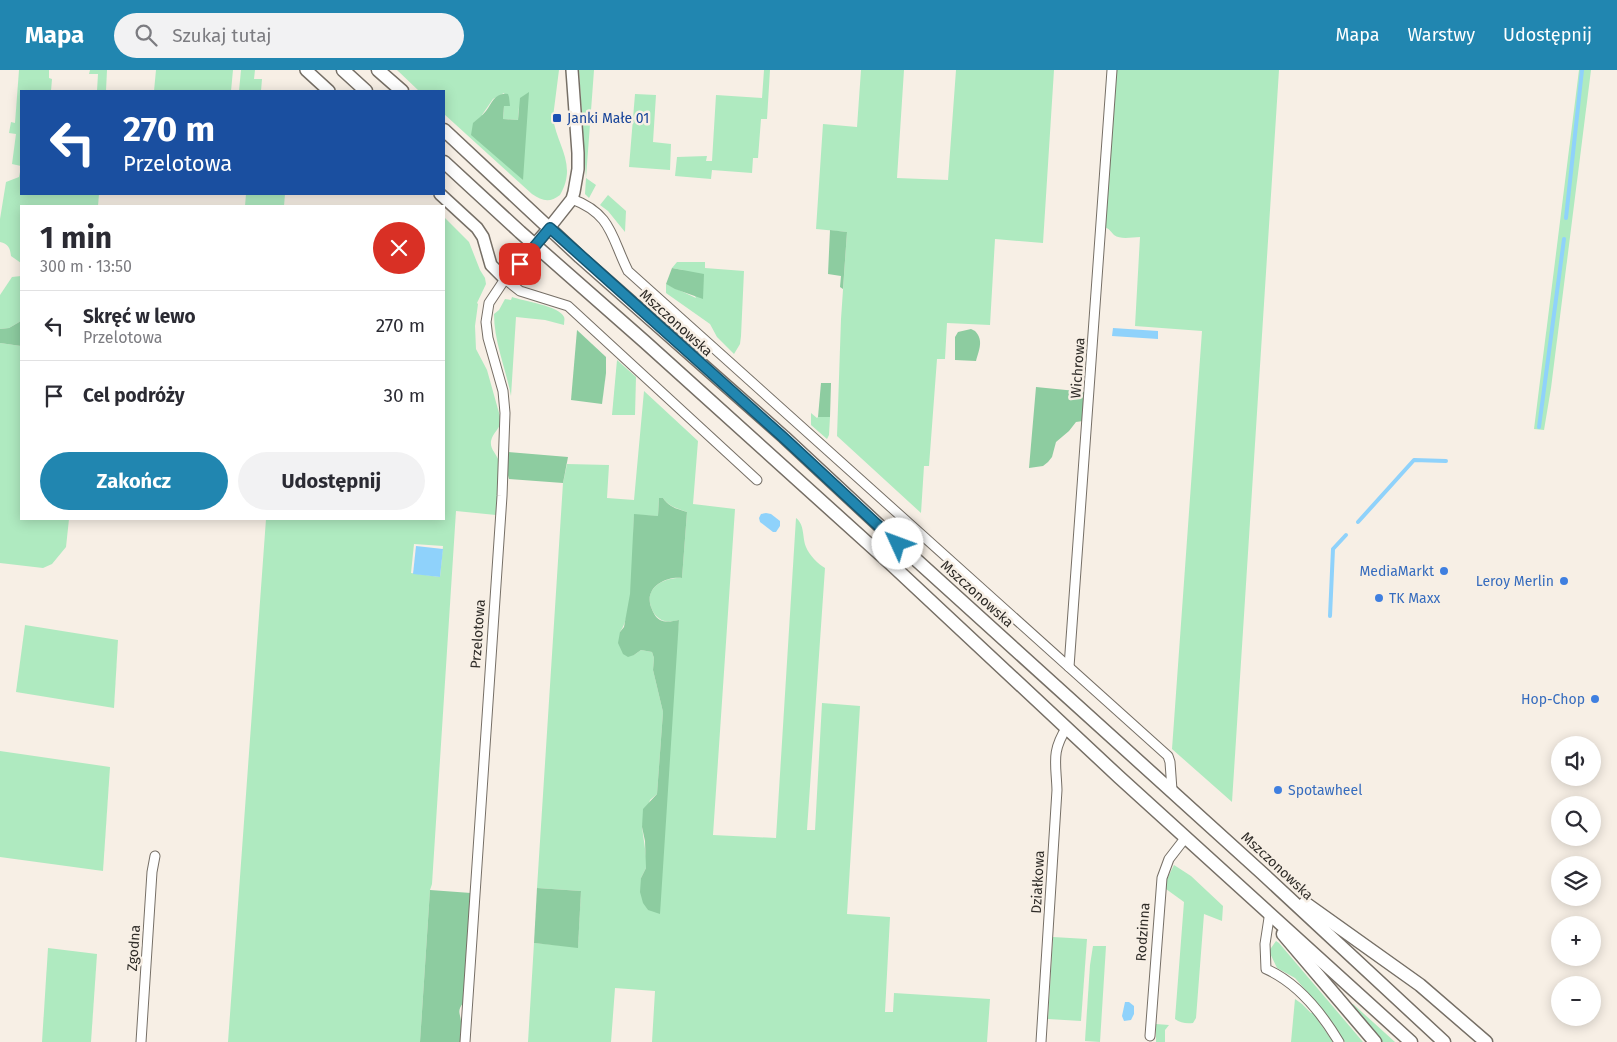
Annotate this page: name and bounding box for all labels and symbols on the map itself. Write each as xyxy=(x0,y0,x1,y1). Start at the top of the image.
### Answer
place label: Janki Małe 01 xyxy=(567,110,649,127)
marker: Janki Małe 01 xyxy=(551,112,563,124)
pin xyxy=(499,243,541,285)
street label: Mszczonowska xyxy=(636,286,716,360)
street label: Wichrowa xyxy=(1067,337,1089,399)
position arrow xyxy=(871,517,923,569)
street label: Mszczonowska xyxy=(937,557,1017,631)
place label: MediaMarkt xyxy=(1359,563,1435,580)
marker: MediaMarkt xyxy=(1438,565,1450,577)
place label: Leroy Merlin xyxy=(1476,573,1554,590)
marker: Leroy Merlin xyxy=(1558,575,1570,587)
place label: TK Maxx xyxy=(1389,590,1440,607)
marker: TK Maxx xyxy=(1373,592,1385,604)
street label: Przelotowa xyxy=(467,599,489,669)
place label: Hop-Chop xyxy=(1521,691,1585,708)
marker: Hop-Chop xyxy=(1589,693,1601,705)
place label: Spotawheel xyxy=(1288,782,1362,799)
marker: Spotawheel xyxy=(1272,784,1284,796)
street label: Mszczonowska xyxy=(1238,828,1316,904)
street label: Działkowa xyxy=(1028,850,1048,914)
street label: Rodzinna xyxy=(1132,902,1154,962)
street label: Zgodna xyxy=(124,924,144,972)

